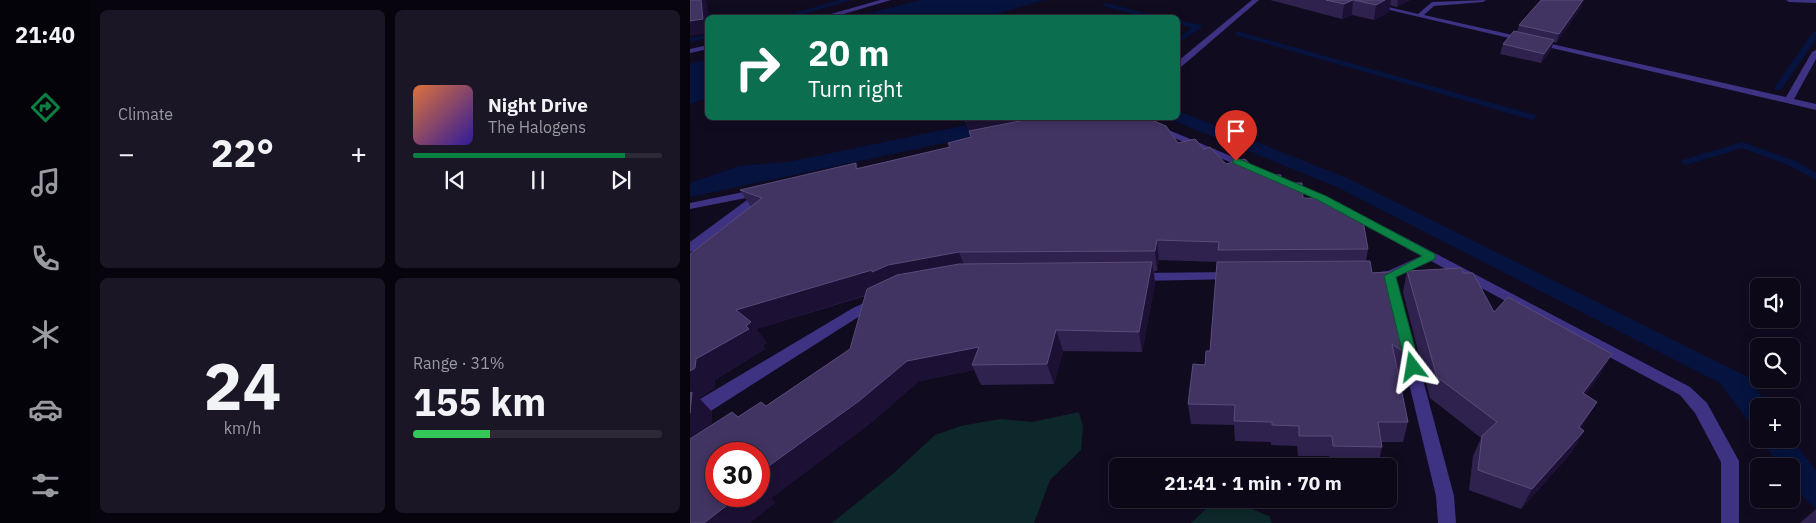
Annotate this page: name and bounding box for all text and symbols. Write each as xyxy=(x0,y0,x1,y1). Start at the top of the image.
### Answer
text: 21:40 xyxy=(15,20,75,49)
text: 20 m xyxy=(808,30,890,76)
icon: right xyxy=(725,35,790,100)
text: Turn right xyxy=(808,74,903,103)
icon: directions xyxy=(28,90,63,125)
text: Night Drive xyxy=(488,93,588,117)
text: Climate xyxy=(118,104,173,124)
pin xyxy=(1215,110,1257,161)
text: The Halogens xyxy=(488,117,586,137)
icon: arrive xyxy=(1222,117,1250,145)
text: 22° xyxy=(211,128,274,177)
text: − xyxy=(118,135,135,172)
text: + xyxy=(350,135,367,172)
icon: music xyxy=(28,165,63,200)
icon: previous xyxy=(441,166,469,194)
icon: pause xyxy=(524,166,552,194)
icon: next xyxy=(607,166,635,194)
icon: phone xyxy=(28,241,63,276)
map controls xyxy=(1750,278,1800,508)
button: sound xyxy=(1750,278,1800,328)
icon: climate xyxy=(28,317,63,352)
button: search xyxy=(1750,338,1800,388)
position arrow xyxy=(1386,340,1438,392)
text: 24 xyxy=(203,343,282,428)
text: Range · 31% xyxy=(413,353,505,373)
text: 155 km xyxy=(413,377,546,426)
icon: car xyxy=(28,392,63,427)
button: + xyxy=(1750,398,1800,448)
text: km/h xyxy=(224,418,261,438)
speed limit sign: 30 xyxy=(705,442,770,507)
button: − xyxy=(1750,458,1800,508)
icon: filters xyxy=(28,468,63,503)
text: 21:41 · 1 min · 70 m xyxy=(1164,471,1342,495)

